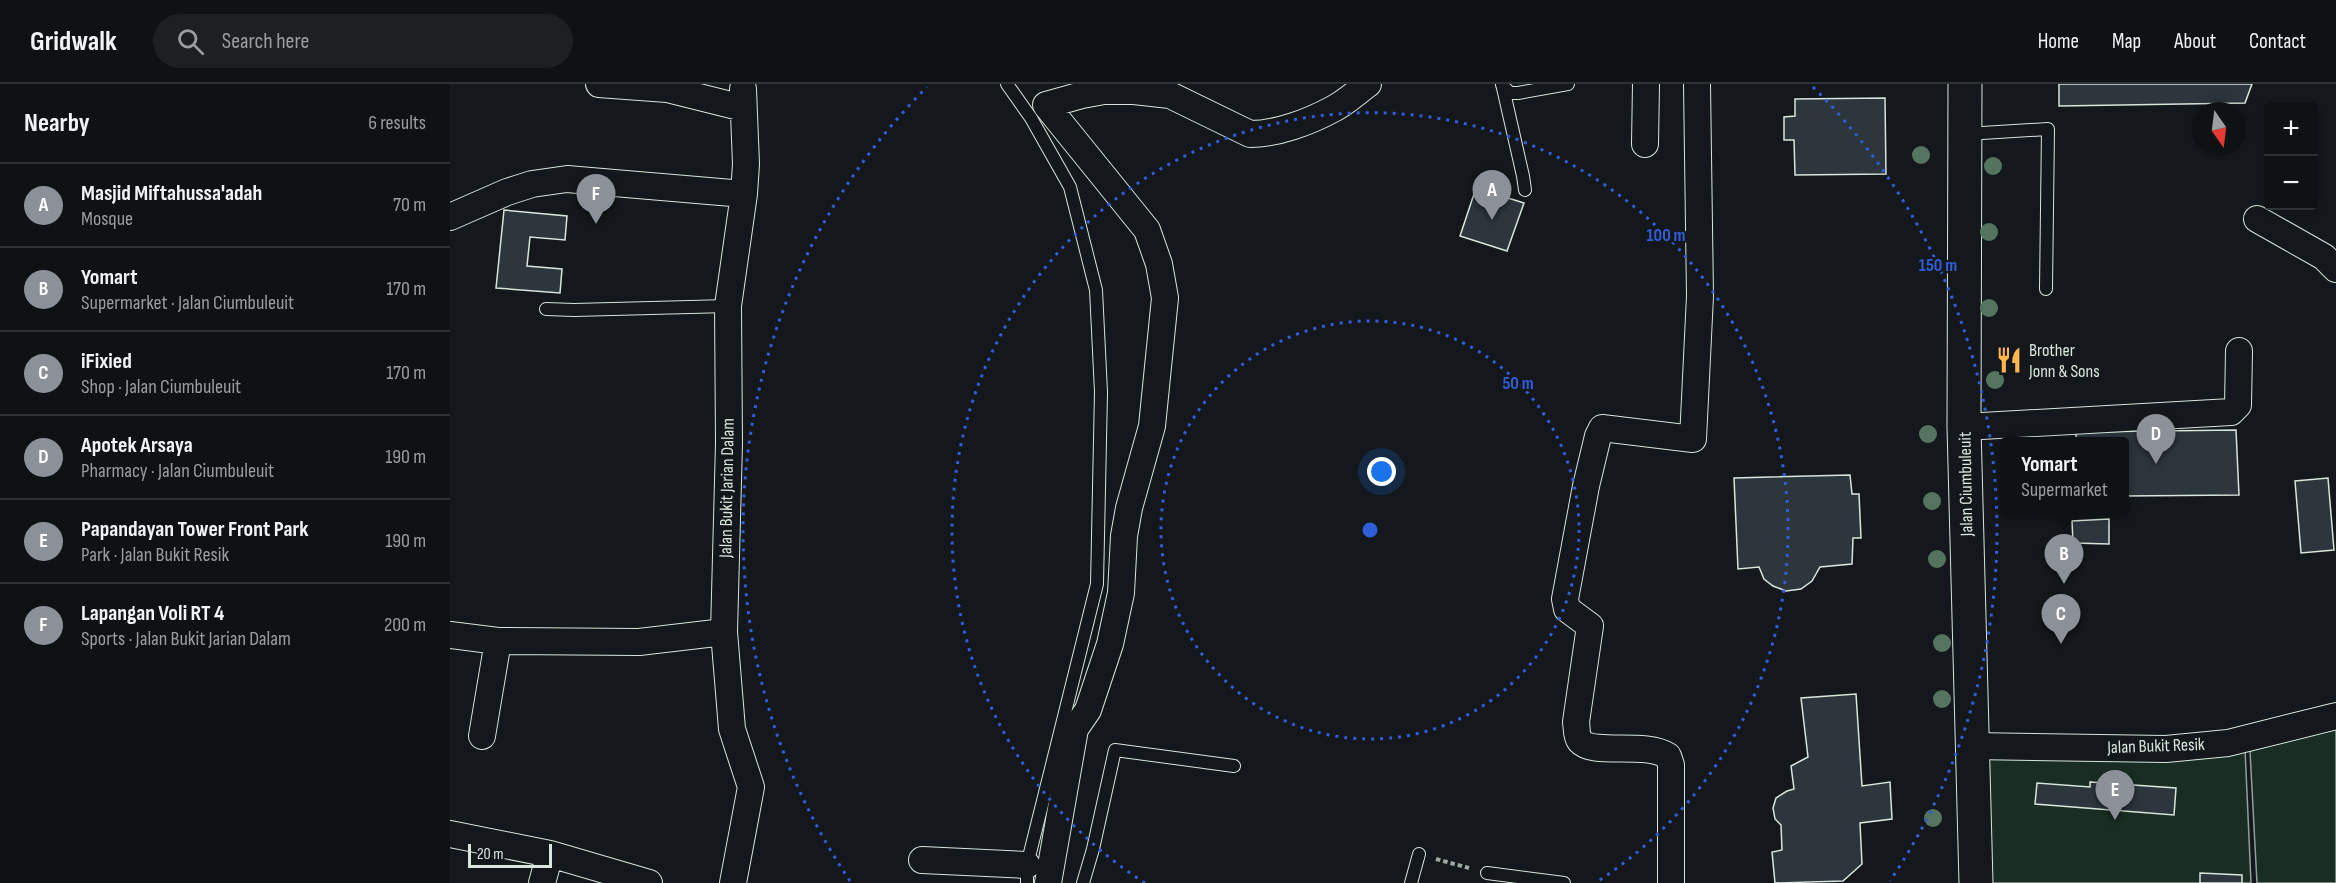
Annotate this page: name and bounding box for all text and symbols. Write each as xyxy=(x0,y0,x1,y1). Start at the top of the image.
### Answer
search box xyxy=(153,14,573,68)
text: Gridwalk xyxy=(30,25,117,58)
icon: search xyxy=(174,25,207,58)
text: Search here xyxy=(222,28,309,55)
text: Home xyxy=(2038,29,2079,54)
text: Map xyxy=(2112,29,2141,54)
text: About xyxy=(2174,29,2216,54)
text: Contact xyxy=(2249,29,2306,54)
north arrow xyxy=(2192,102,2246,156)
map controls xyxy=(2264,102,2318,210)
button: + xyxy=(2264,102,2318,156)
text: Nearby xyxy=(24,108,90,139)
text: 6 results xyxy=(368,111,426,135)
button: − xyxy=(2264,156,2318,210)
pin: A xyxy=(1472,170,1512,220)
pin: F xyxy=(576,174,616,224)
text: Masjid Miftahussa'adah xyxy=(81,180,262,207)
text: A xyxy=(39,193,48,217)
text: 70 m xyxy=(393,193,426,217)
text: Mosque xyxy=(81,207,133,231)
text: 100 m xyxy=(1647,225,1686,246)
text: 150 m xyxy=(1919,255,1957,276)
text: Yomart xyxy=(81,264,137,291)
text: B xyxy=(39,277,48,301)
text: 170 m xyxy=(386,277,426,301)
text: Supermarket · Jalan Ciumbuleuit xyxy=(81,291,294,315)
place label: Brother Jonn & Sons xyxy=(2028,340,2100,382)
restaurant icon: Brother Jonn & Sons xyxy=(1994,345,2024,375)
text: iFixied xyxy=(81,348,132,375)
text: C xyxy=(38,361,49,385)
text: 170 m xyxy=(386,361,426,385)
text: 50 m xyxy=(1502,373,1534,394)
text: Shop · Jalan Ciumbuleuit xyxy=(81,375,241,399)
pin: D xyxy=(2136,414,2176,464)
street label: Jalan Bukit Jarian Dalam xyxy=(715,418,739,559)
street label: Jalan Ciumbuleuit xyxy=(1955,431,1977,537)
text: Apotek Arsaya xyxy=(81,432,193,459)
popup xyxy=(2000,437,2129,515)
text: D xyxy=(38,445,49,469)
text: 190 m xyxy=(385,445,426,469)
text: Yomart xyxy=(2021,451,2078,478)
your location xyxy=(1367,457,1396,486)
text: Pharmacy · Jalan Ciumbuleuit xyxy=(81,459,274,483)
text: Supermarket xyxy=(2021,478,2108,502)
text: Papandayan Tower Front Park xyxy=(81,516,309,543)
centre of rings xyxy=(1360,520,1380,540)
text: E xyxy=(39,529,48,553)
text: 190 m xyxy=(385,529,426,553)
pin: B xyxy=(2044,534,2084,584)
text: Park · Jalan Bukit Resik xyxy=(81,543,229,567)
pin: C xyxy=(2042,594,2080,644)
text: Lapangan Voli RT 4 xyxy=(81,600,224,627)
text: F xyxy=(39,613,48,637)
text: 200 m xyxy=(384,613,426,637)
text: Sports · Jalan Bukit Jarian Dalam xyxy=(81,627,291,651)
street label: Jalan Bukit Resik xyxy=(2106,734,2205,758)
pin: E xyxy=(2096,770,2134,820)
scale bar xyxy=(468,841,552,868)
text: 20 m xyxy=(477,845,504,864)

